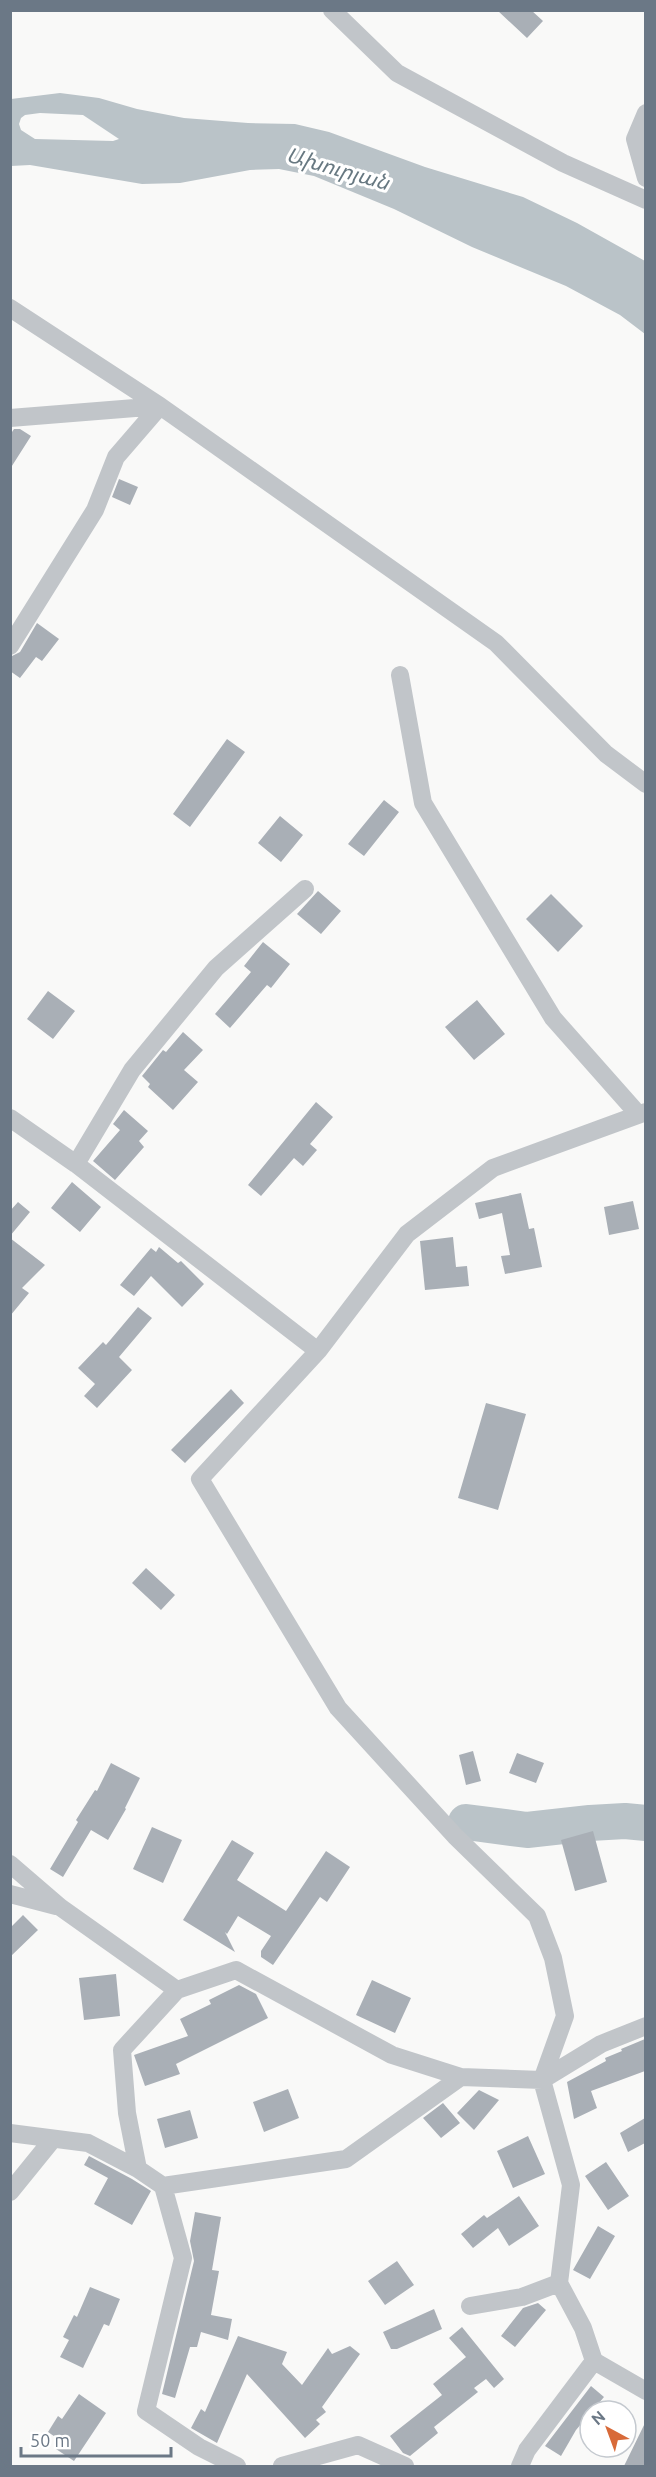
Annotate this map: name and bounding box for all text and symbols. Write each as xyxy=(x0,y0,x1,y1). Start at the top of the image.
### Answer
water label: Ախուրյան xyxy=(283,142,394,196)
north arrow xyxy=(578,2399,638,2459)
text: N xyxy=(588,2407,609,2428)
scale bar xyxy=(21,2420,171,2458)
text: 50 m xyxy=(30,2430,70,2450)

